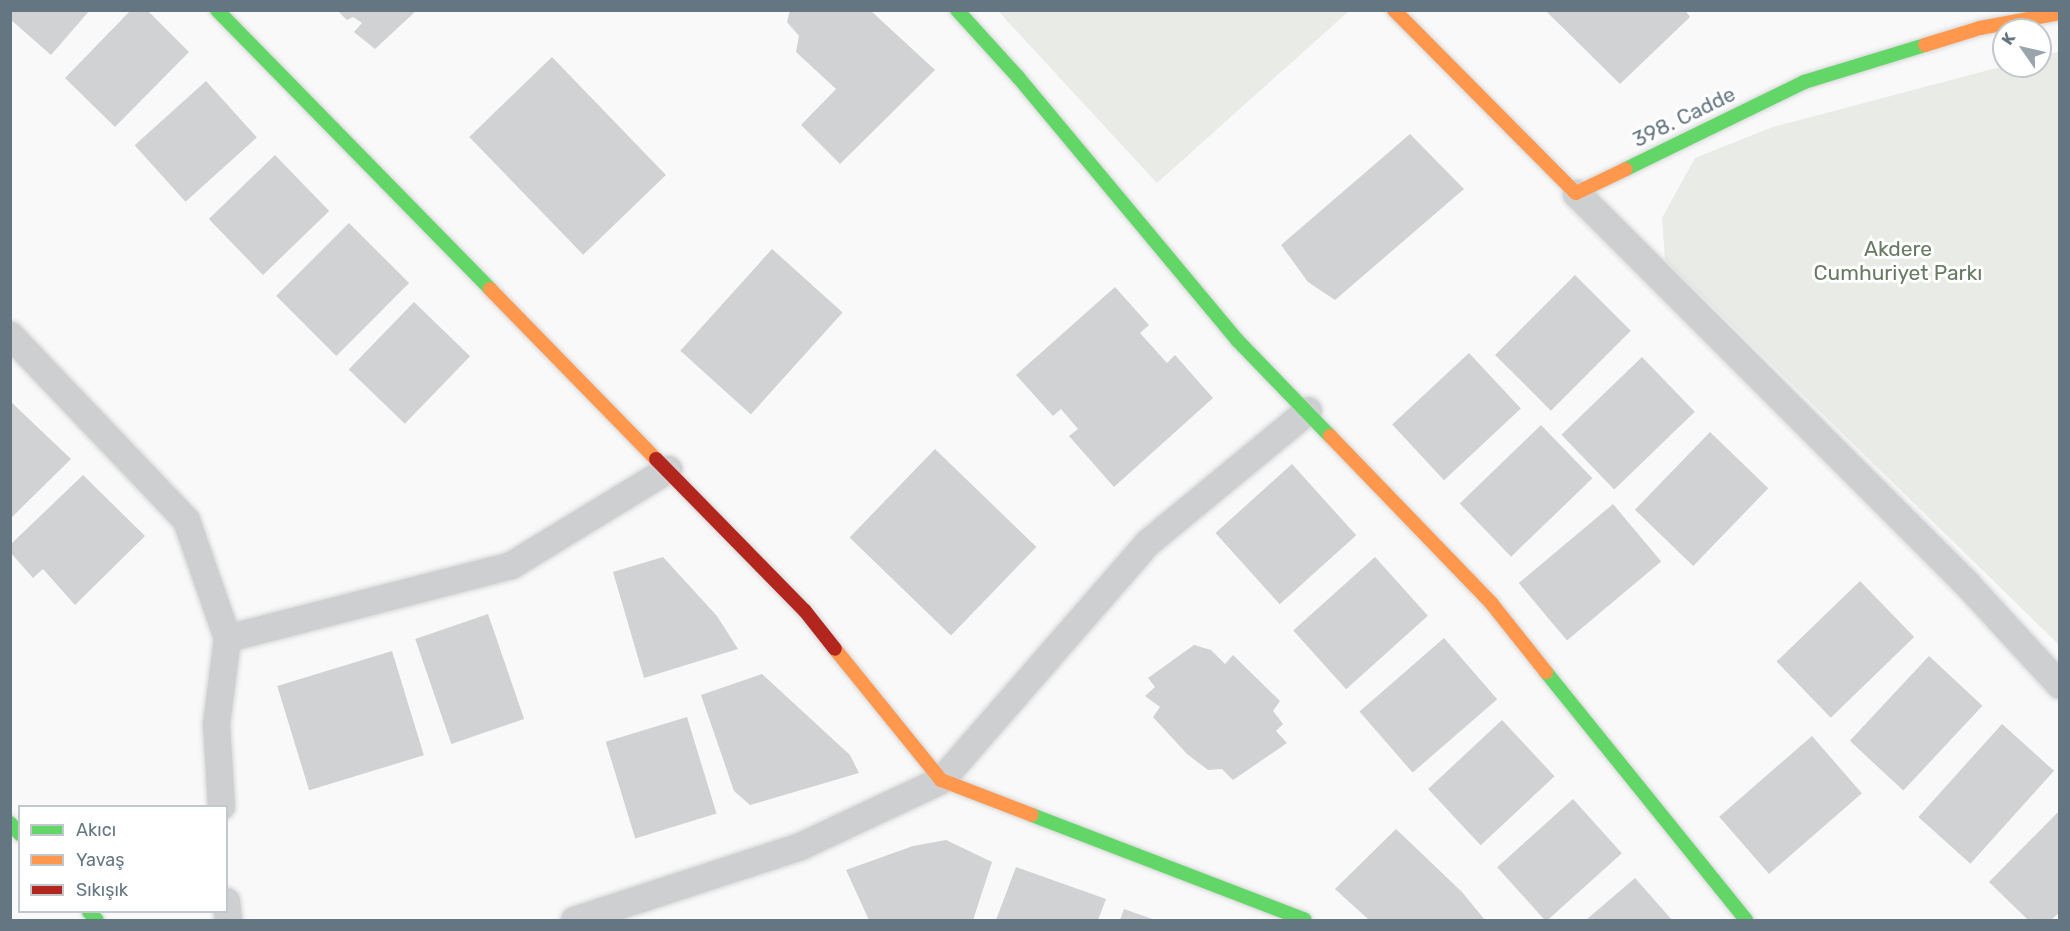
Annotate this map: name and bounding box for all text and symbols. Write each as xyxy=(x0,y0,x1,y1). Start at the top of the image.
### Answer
north arrow xyxy=(1992,18,2052,78)
text: K xyxy=(1997,29,2019,48)
street label: 398. Cadde xyxy=(1629,81,1739,153)
park label: Akdere Cumhuriyet Parkı xyxy=(1814,236,1982,286)
legend xyxy=(18,805,228,913)
text: Akıcı xyxy=(76,819,116,841)
text: Yavaş xyxy=(76,849,124,871)
text: Sıkışık xyxy=(76,879,128,901)

